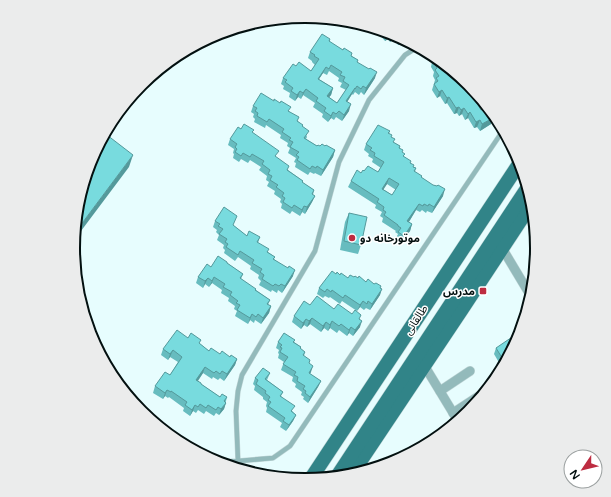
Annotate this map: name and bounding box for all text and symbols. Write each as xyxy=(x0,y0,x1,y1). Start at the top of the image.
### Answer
place label: موتورخانه دو xyxy=(360,232,420,245)
marker: موتورخانه دو xyxy=(347,233,357,243)
place label: مدرس xyxy=(443,285,475,298)
marker: مدرس xyxy=(478,286,488,296)
street label: طالقانی xyxy=(402,303,430,337)
north arrow xyxy=(563,449,603,489)
text: N xyxy=(567,467,583,482)

